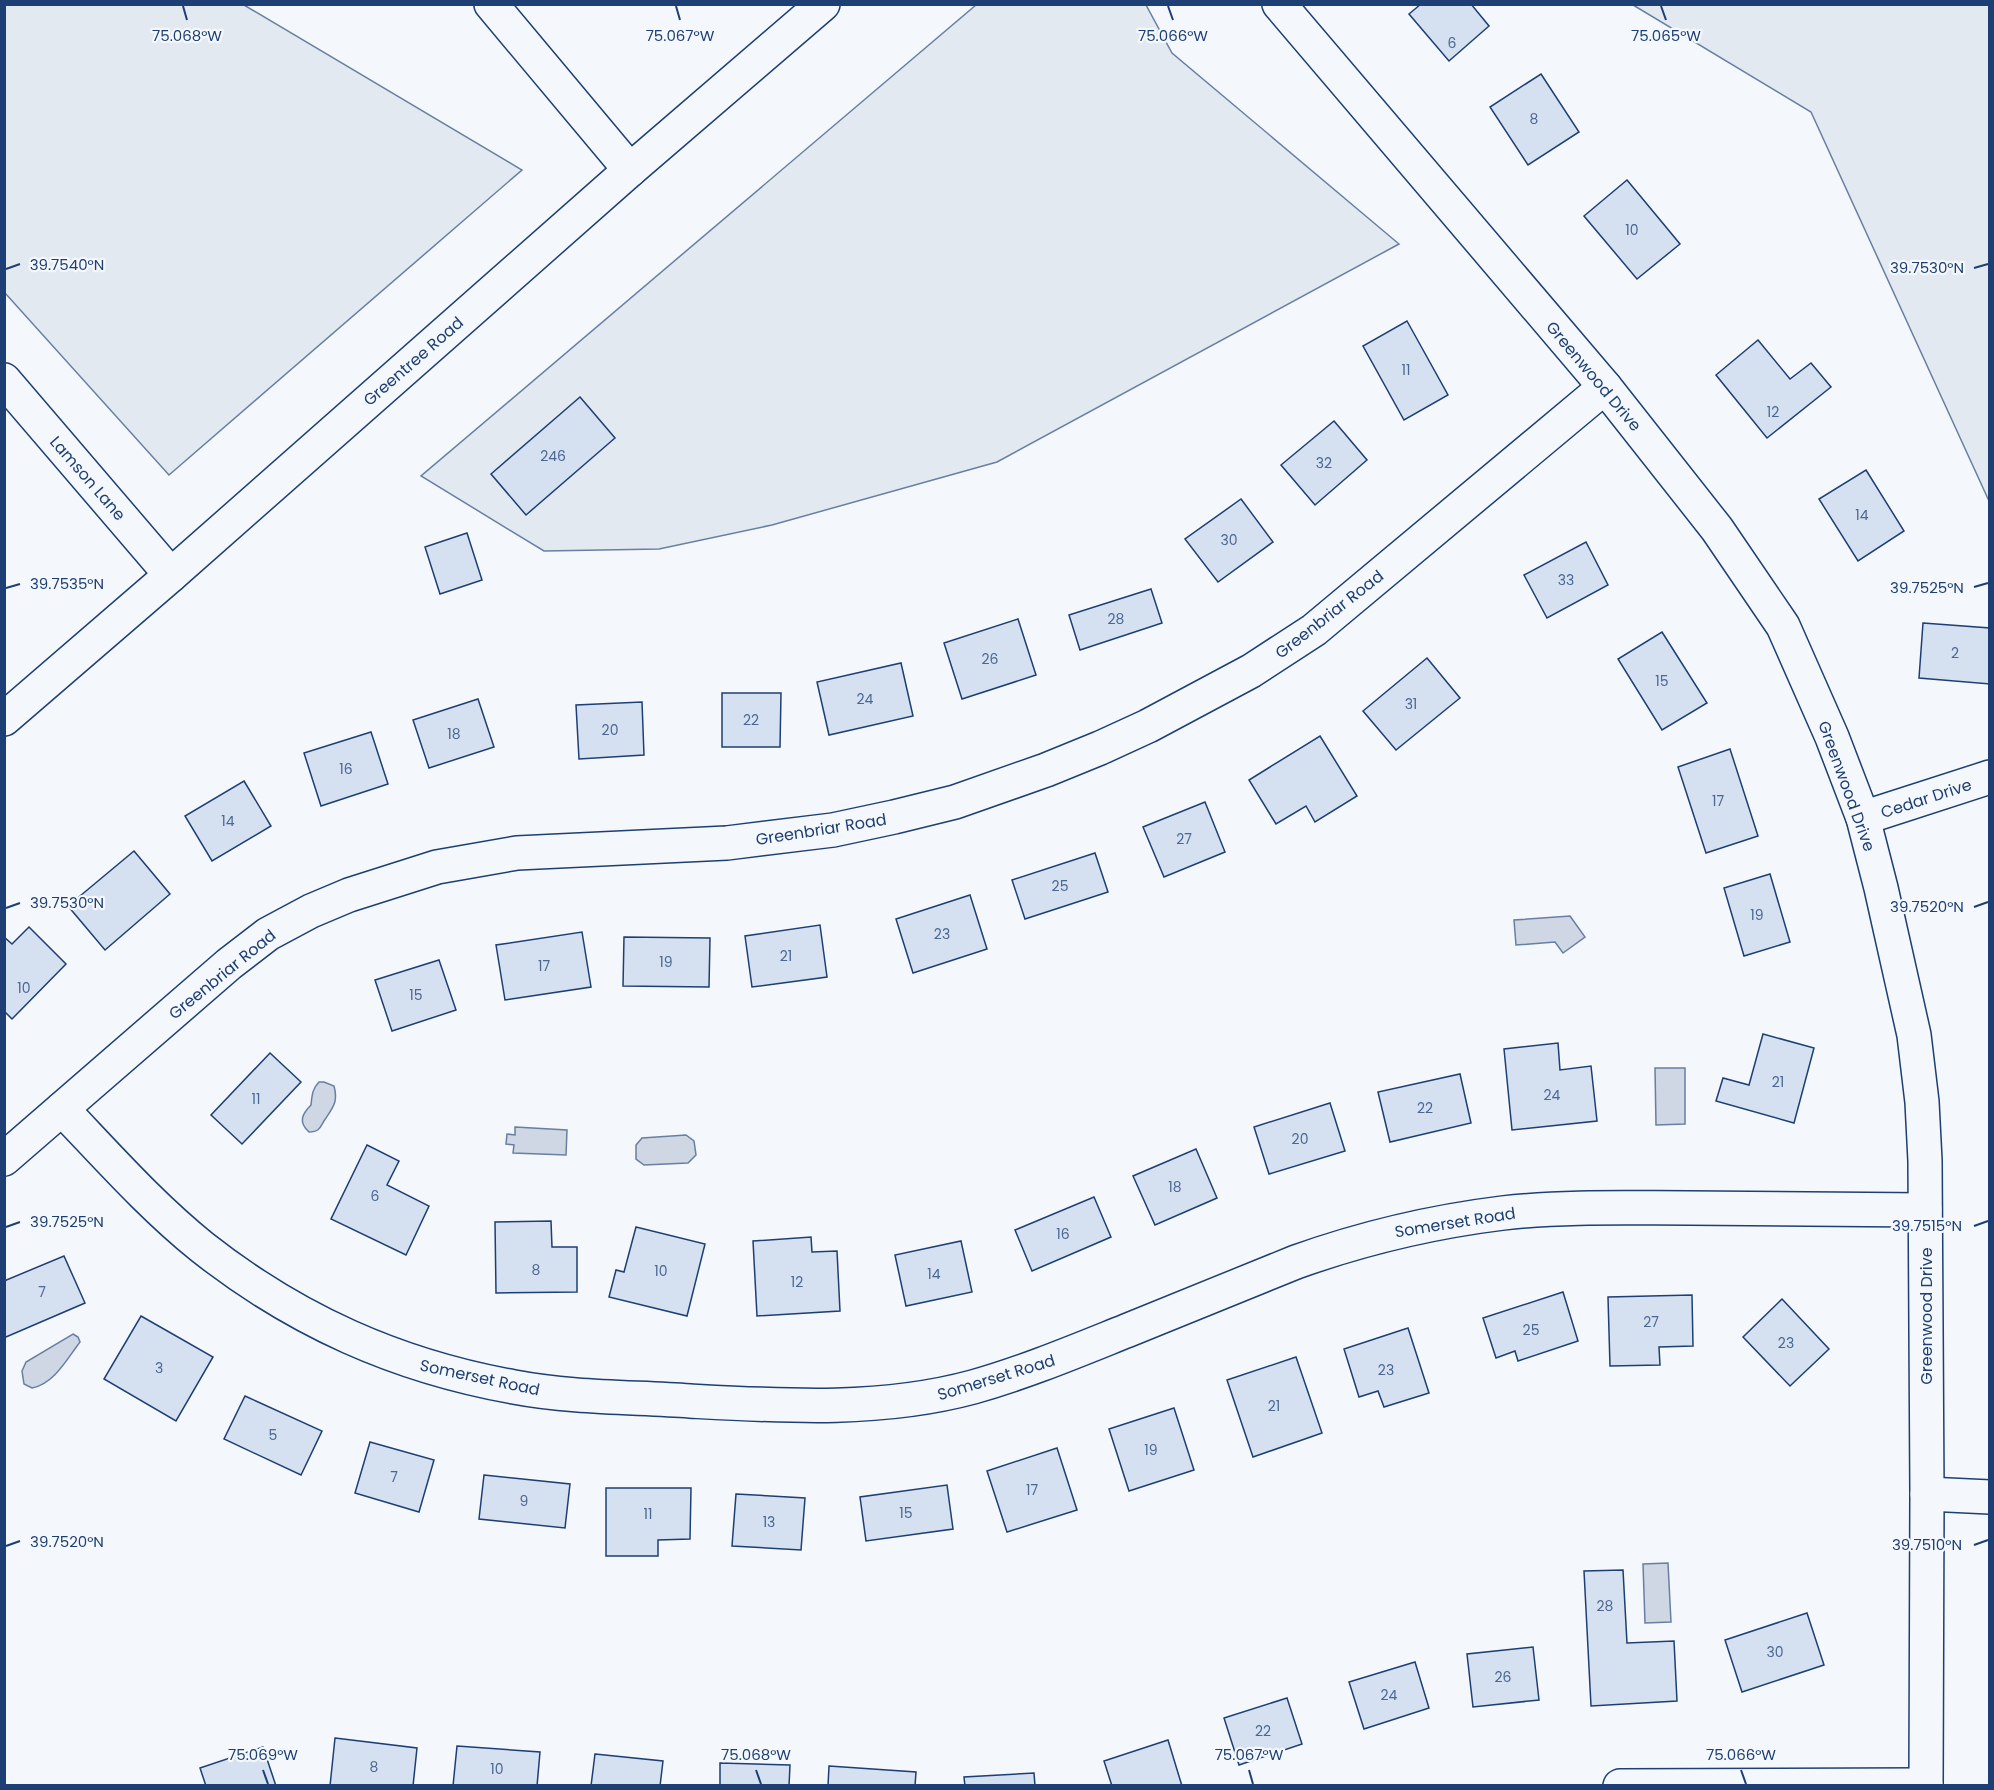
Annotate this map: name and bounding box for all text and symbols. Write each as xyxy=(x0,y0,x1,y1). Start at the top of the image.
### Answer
text: 75.068°W xyxy=(152,25,222,46)
text: 75.067°W xyxy=(646,25,715,46)
text: 75.066°W xyxy=(1138,25,1208,46)
text: 75.065°W xyxy=(1631,25,1701,46)
house number: 6 xyxy=(1448,33,1457,53)
house number: 8 xyxy=(1530,109,1539,129)
house number: 10 xyxy=(1625,220,1639,240)
text: 39.7540°N xyxy=(30,254,104,275)
text: 39.7530°N xyxy=(1890,257,1964,278)
street label: Greentree Road xyxy=(358,311,468,411)
street label: Greenwood Drive xyxy=(1541,316,1647,436)
house number: 11 xyxy=(1402,360,1410,380)
house number: 12 xyxy=(1767,402,1779,422)
street label: Lamson Lane xyxy=(44,431,131,526)
house number: 246 xyxy=(540,446,566,466)
house number: 32 xyxy=(1316,453,1332,473)
house number: 14 xyxy=(1855,505,1869,525)
house number: 30 xyxy=(1220,530,1238,550)
street label: Greenbriar Road xyxy=(1270,565,1388,664)
house number: 33 xyxy=(1558,570,1574,590)
text: 39.7535°N xyxy=(30,573,104,594)
text: 39.7525°N xyxy=(1890,577,1964,598)
house number: 28 xyxy=(1108,609,1125,629)
house number: 2 xyxy=(1951,643,1959,663)
house number: 26 xyxy=(982,649,999,669)
house number: 15 xyxy=(1655,671,1669,691)
house number: 24 xyxy=(857,689,874,709)
house number: 31 xyxy=(1405,694,1417,714)
house number: 22 xyxy=(743,710,759,730)
street label: Greenwood Drive xyxy=(1812,718,1881,855)
house number: 20 xyxy=(602,720,618,740)
house number: 18 xyxy=(447,724,461,744)
house number: 16 xyxy=(339,759,353,779)
street label: Cedar Drive xyxy=(1878,773,1975,824)
house number: 17 xyxy=(1712,791,1724,811)
street label: Greenbriar Road xyxy=(754,808,888,851)
house number: 14 xyxy=(221,811,235,831)
house number: 27 xyxy=(1176,829,1192,849)
house number: 25 xyxy=(1052,876,1068,896)
text: 39.7530°N xyxy=(30,892,104,913)
text: 39.7520°N xyxy=(1890,896,1964,917)
house number: 19 xyxy=(1750,905,1764,925)
street label: Greenbriar Road xyxy=(164,924,281,1025)
house number: 23 xyxy=(934,924,950,944)
house number: 21 xyxy=(780,946,792,966)
house number: 19 xyxy=(659,952,673,972)
house number: 17 xyxy=(538,956,550,976)
house number: 10 xyxy=(17,978,31,998)
house number: 15 xyxy=(409,985,423,1005)
house number: 21 xyxy=(1772,1072,1784,1092)
house number: 24 xyxy=(1544,1085,1561,1105)
house number: 11 xyxy=(252,1089,260,1109)
house number: 22 xyxy=(1417,1098,1433,1118)
house number: 20 xyxy=(1292,1129,1308,1149)
house number: 18 xyxy=(1168,1177,1182,1197)
house number: 6 xyxy=(371,1186,380,1206)
street label: Somerset Road xyxy=(1393,1202,1517,1243)
text: 39.7525°N xyxy=(30,1211,104,1232)
text: 39.7515°N xyxy=(1892,1215,1962,1236)
house number: 16 xyxy=(1056,1224,1070,1244)
street label: Greenwood Drive xyxy=(1915,1247,1938,1385)
house number: 8 xyxy=(532,1260,541,1280)
house number: 10 xyxy=(654,1261,668,1281)
house number: 14 xyxy=(927,1264,941,1284)
house number: 12 xyxy=(791,1272,803,1292)
house number: 7 xyxy=(38,1282,46,1302)
house number: 27 xyxy=(1643,1312,1659,1332)
house number: 25 xyxy=(1523,1320,1539,1340)
house number: 23 xyxy=(1778,1333,1794,1353)
street label: Somerset Road xyxy=(934,1349,1058,1406)
street label: Somerset Road xyxy=(418,1354,542,1401)
house number: 3 xyxy=(155,1358,163,1378)
house number: 23 xyxy=(1378,1360,1394,1380)
house number: 21 xyxy=(1268,1396,1280,1416)
house number: 5 xyxy=(269,1425,277,1445)
house number: 19 xyxy=(1144,1440,1158,1460)
house number: 7 xyxy=(390,1467,398,1487)
house number: 17 xyxy=(1026,1480,1038,1500)
house number: 9 xyxy=(520,1491,528,1511)
house number: 15 xyxy=(899,1503,913,1523)
house number: 11 xyxy=(644,1504,652,1524)
house number: 13 xyxy=(763,1512,775,1532)
text: 39.7520°N xyxy=(30,1531,104,1552)
text: 39.7510°N xyxy=(1892,1534,1962,1555)
house number: 28 xyxy=(1597,1596,1614,1616)
house number: 30 xyxy=(1766,1642,1784,1662)
house number: 26 xyxy=(1495,1667,1512,1687)
house number: 24 xyxy=(1381,1685,1398,1705)
house number: 22 xyxy=(1255,1721,1271,1741)
text: 75.069°W xyxy=(228,1744,298,1765)
text: 75.068°W xyxy=(721,1744,791,1765)
text: 75.067°W xyxy=(1215,1744,1284,1765)
text: 75.066°W xyxy=(1706,1744,1776,1765)
house number: 8 xyxy=(370,1757,379,1777)
house number: 10 xyxy=(490,1759,504,1779)

